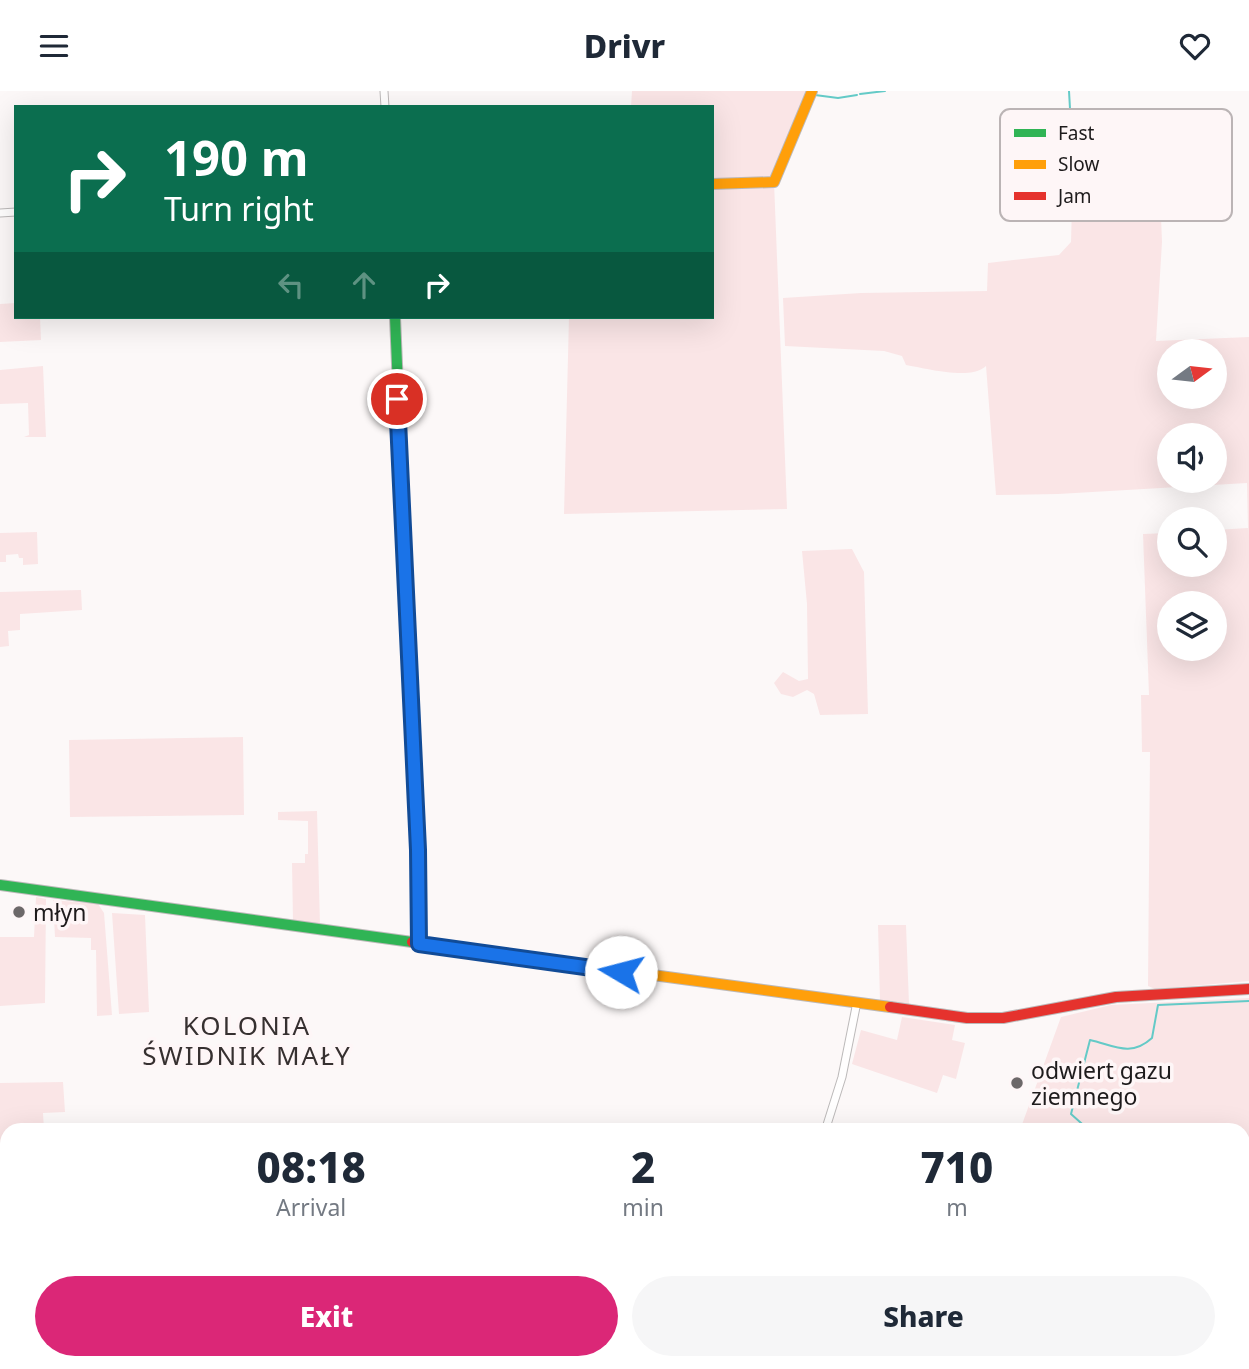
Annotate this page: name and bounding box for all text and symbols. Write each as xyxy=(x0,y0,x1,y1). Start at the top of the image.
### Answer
text: Drivr xyxy=(584,24,665,67)
icon: menu xyxy=(35,27,73,65)
icon: heart xyxy=(1176,27,1214,65)
legend xyxy=(1000,109,1232,221)
text: Fast xyxy=(1058,120,1095,146)
text: 190 m xyxy=(164,124,309,190)
icon: right xyxy=(49,133,140,224)
text: Slow xyxy=(1058,151,1099,177)
text: Jam xyxy=(1056,183,1092,209)
text: Turn right xyxy=(164,187,314,230)
icon: left xyxy=(272,266,310,304)
icon: ahead xyxy=(345,266,383,304)
icon: right xyxy=(418,266,456,304)
north arrow xyxy=(1157,339,1227,409)
map controls xyxy=(1157,339,1227,661)
pin xyxy=(367,369,427,429)
icon: arrive xyxy=(378,380,416,418)
button: sound xyxy=(1157,423,1227,493)
button: search xyxy=(1157,507,1227,577)
button: layers xyxy=(1157,591,1227,661)
place label: młyn xyxy=(33,896,86,928)
marker: młyn xyxy=(11,904,27,920)
position arrow xyxy=(584,935,658,1009)
district label: KOLONIA ŚWIDNIK MAŁY xyxy=(142,1007,352,1073)
place label: odwiert gazu ziemnego xyxy=(1031,1054,1172,1112)
marker: odwiert gazu ziemnego xyxy=(1009,1075,1025,1091)
text: 08:18 xyxy=(257,1138,366,1195)
text: 2 xyxy=(631,1138,655,1195)
text: 710 xyxy=(921,1138,993,1195)
text: Arrival xyxy=(276,1191,346,1223)
text: min xyxy=(622,1191,664,1223)
text: m xyxy=(946,1191,968,1223)
button: Exit xyxy=(35,1276,618,1356)
button: Share xyxy=(632,1276,1215,1356)

